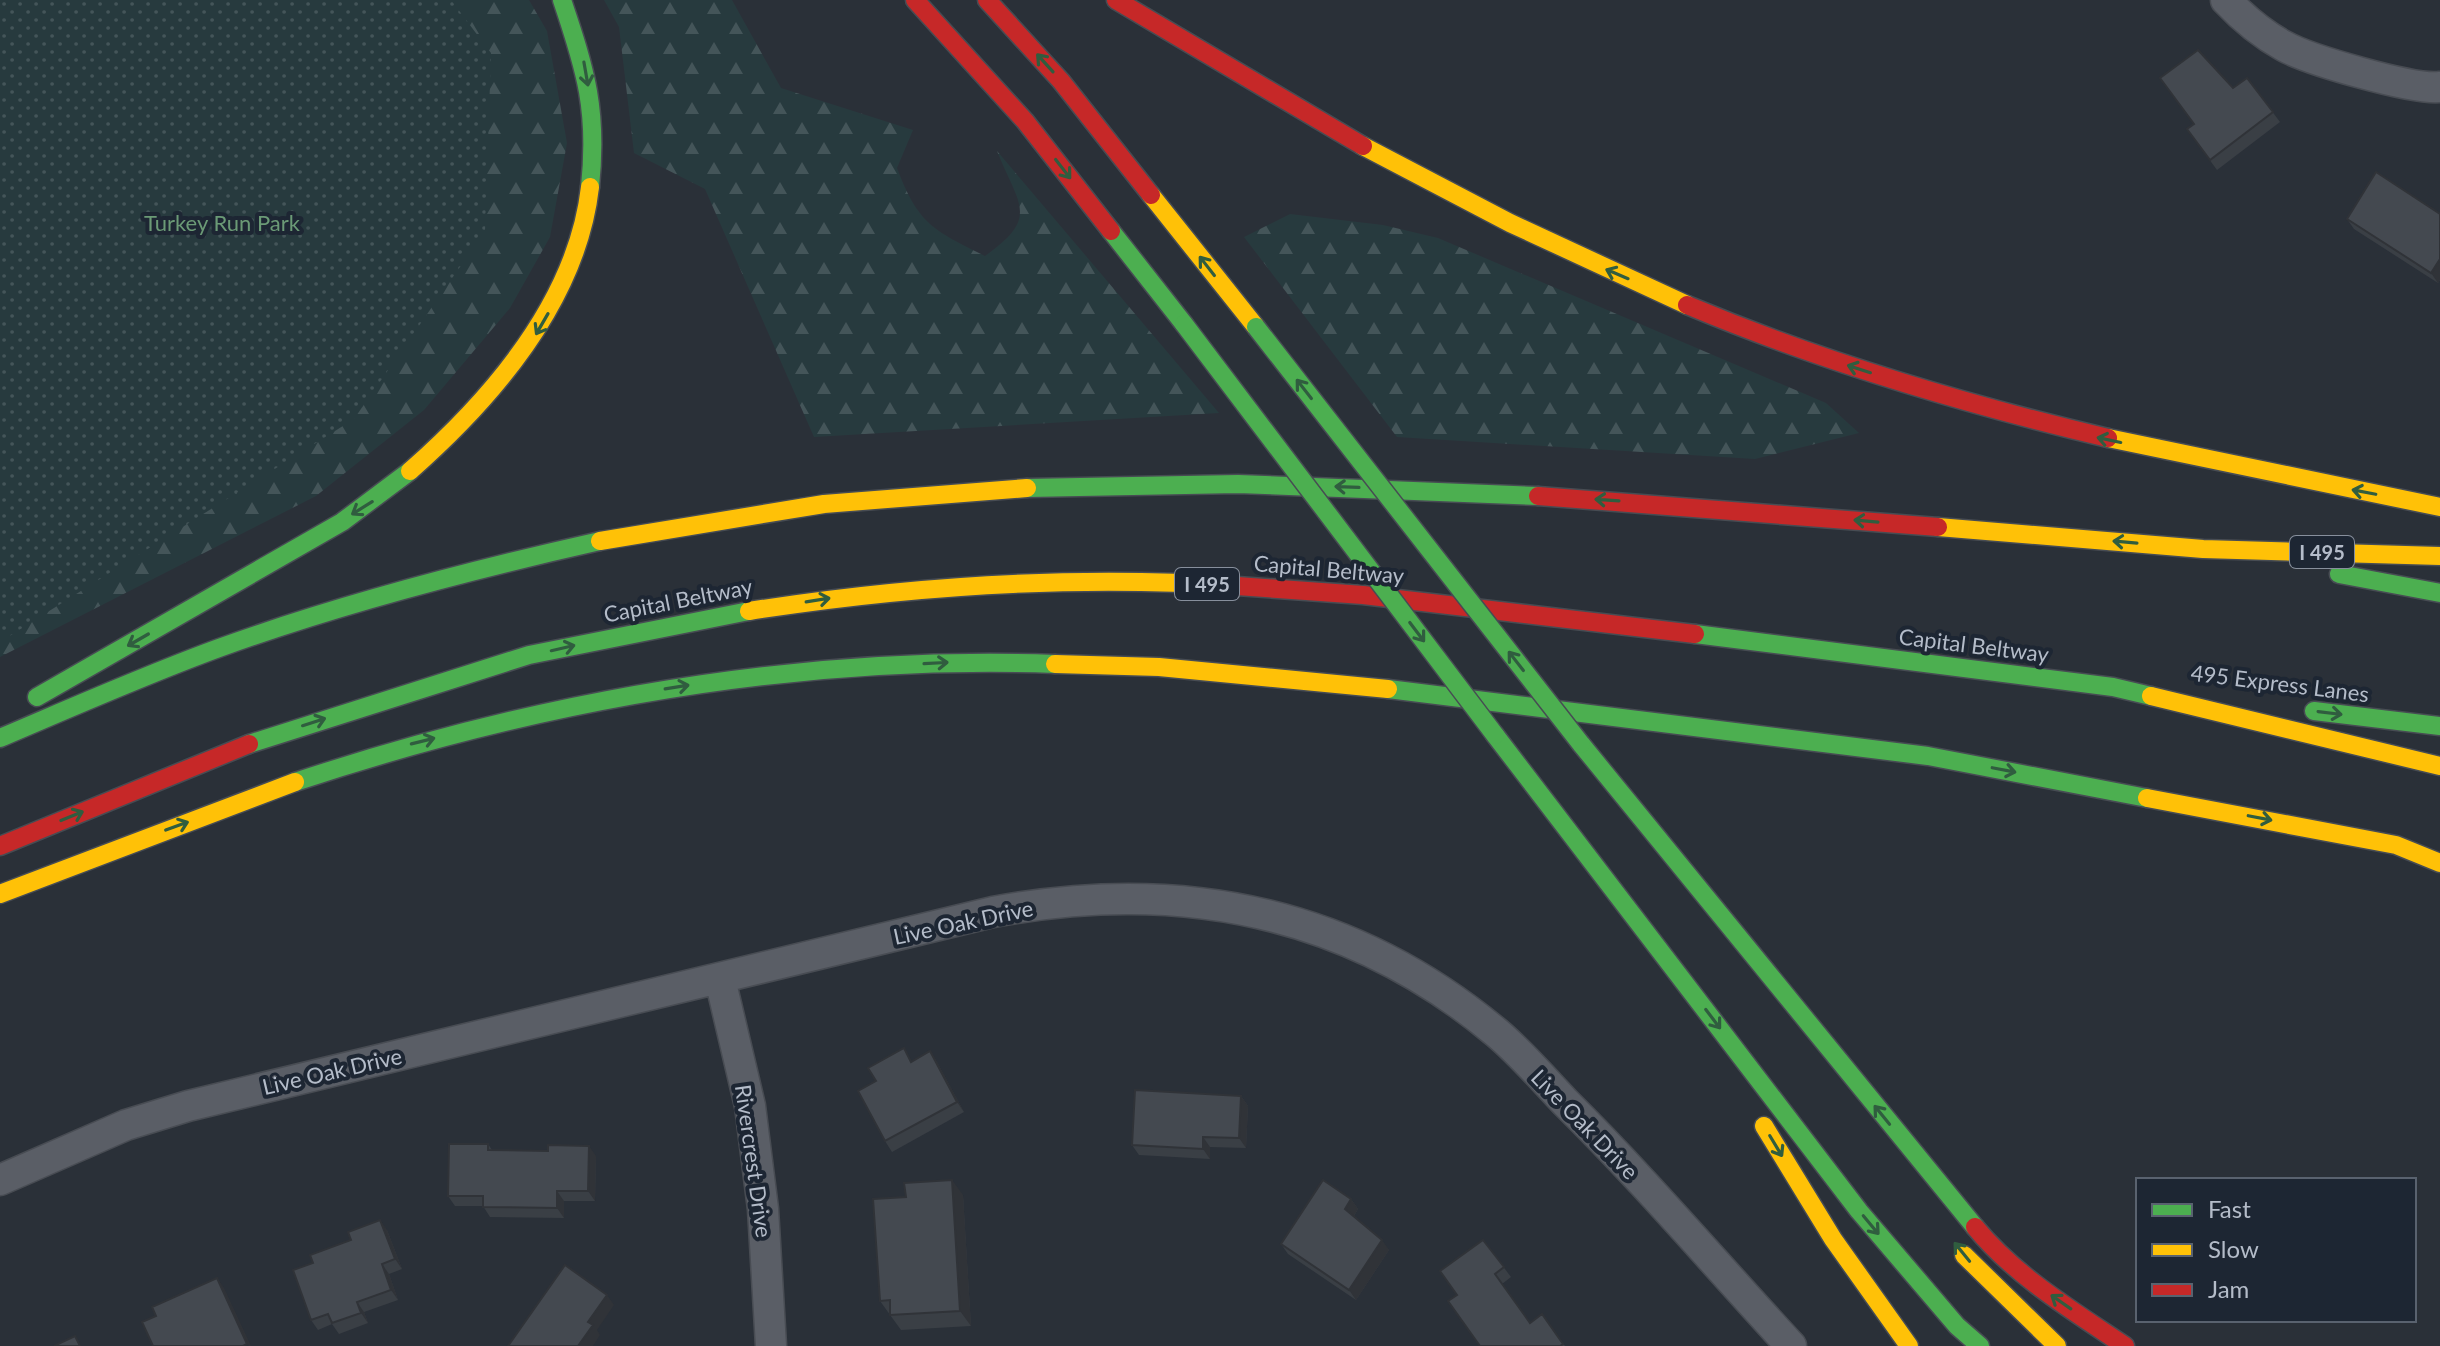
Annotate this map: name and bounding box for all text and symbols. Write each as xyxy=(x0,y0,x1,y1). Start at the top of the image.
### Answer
one-way arrow xyxy=(1035,53,1054,73)
one-way arrow xyxy=(580,60,595,86)
one-way arrow xyxy=(1054,158,1072,179)
park label: Turkey Run Park xyxy=(144,209,301,236)
one-way arrow xyxy=(1199,256,1216,277)
one-way arrow xyxy=(1605,266,1629,281)
one-way arrow xyxy=(534,311,549,335)
one-way arrow xyxy=(1847,361,1872,375)
one-way arrow xyxy=(1296,379,1313,400)
one-way arrow xyxy=(2097,432,2122,447)
one-way arrow xyxy=(1334,480,1361,495)
one-way arrow xyxy=(2351,484,2377,499)
one-way arrow xyxy=(1594,493,1621,508)
one-way arrow xyxy=(351,500,374,516)
one-way arrow xyxy=(1853,513,1880,528)
one-way arrow xyxy=(2112,535,2139,550)
road number: I 495 xyxy=(2290,536,2354,568)
street label: Capital Beltway xyxy=(1253,549,1406,589)
road number: I 495 xyxy=(1175,568,1239,600)
street label: Capital Beltway xyxy=(601,572,755,628)
one-way arrow xyxy=(805,592,831,607)
one-way arrow xyxy=(1408,621,1425,642)
street label: Capital Beltway xyxy=(1898,622,2051,668)
one-way arrow xyxy=(127,632,150,648)
one-way arrow xyxy=(550,640,575,655)
one-way arrow xyxy=(1507,651,1525,672)
one-way arrow xyxy=(922,656,949,671)
street label: 495 Express Lanes xyxy=(2189,659,2371,707)
one-way arrow xyxy=(664,679,689,694)
one-way arrow xyxy=(2316,705,2343,720)
one-way arrow xyxy=(301,714,326,728)
one-way arrow xyxy=(409,733,435,748)
one-way arrow xyxy=(1991,763,2017,778)
one-way arrow xyxy=(59,808,84,822)
one-way arrow xyxy=(2247,811,2272,826)
one-way arrow xyxy=(164,818,189,832)
street label: Live Oak Drive xyxy=(891,894,1035,950)
one-way arrow xyxy=(1704,1008,1721,1029)
street label: Live Oak Drive xyxy=(260,1042,404,1100)
street label: Live Oak Drive xyxy=(1526,1063,1644,1185)
street label: Rivercrest Drive xyxy=(730,1083,778,1239)
one-way arrow xyxy=(1874,1105,1891,1126)
one-way arrow xyxy=(1768,1134,1784,1157)
legend xyxy=(2136,1178,2416,1322)
text: Fast xyxy=(2208,1194,2251,1223)
one-way arrow xyxy=(1862,1214,1880,1235)
text: Slow xyxy=(2208,1234,2259,1263)
one-way arrow xyxy=(1953,1243,1971,1263)
text: Jam xyxy=(2208,1274,2249,1303)
one-way arrow xyxy=(2051,1294,2072,1311)

